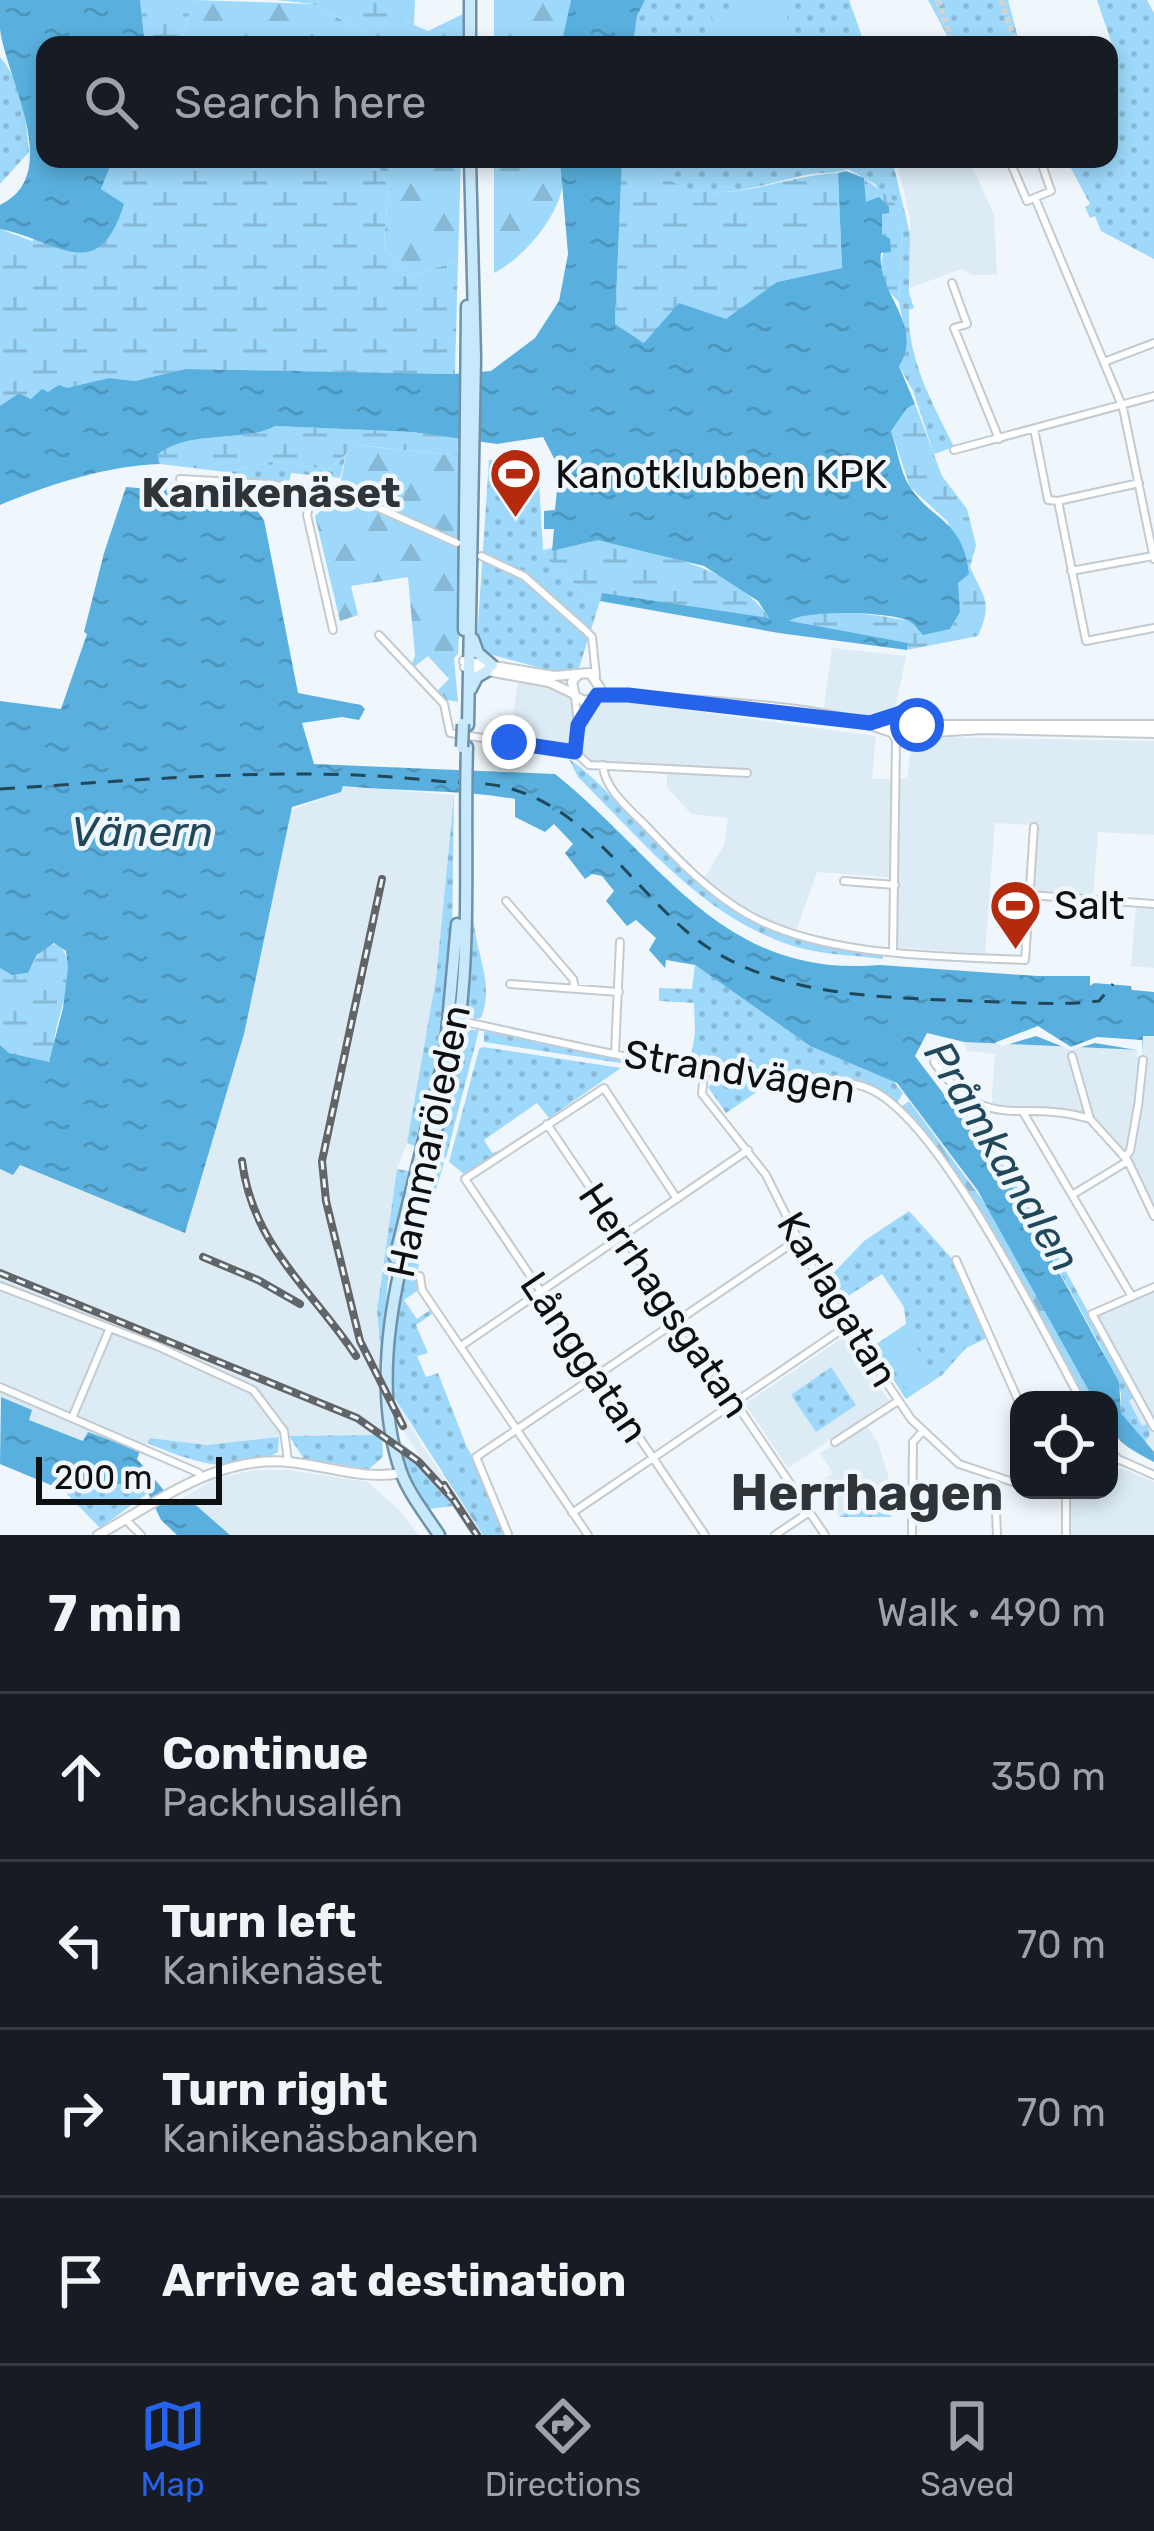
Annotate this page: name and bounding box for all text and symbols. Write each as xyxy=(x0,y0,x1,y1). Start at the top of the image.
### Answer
search box xyxy=(36,36,1118,168)
icon: search xyxy=(78,69,144,135)
text: Search here xyxy=(174,76,426,129)
sports icon: Kanotklubben KPK xyxy=(488,446,544,520)
place label: Kanotklubben KPK xyxy=(555,452,887,498)
district label: Kanikenäset xyxy=(141,468,401,518)
route start xyxy=(890,698,944,752)
route end xyxy=(482,715,536,769)
water label: Vänern xyxy=(71,807,213,857)
sports icon: Salt xyxy=(987,877,1043,951)
place label: Salt xyxy=(1054,883,1125,929)
street label: Hammaröleden xyxy=(378,1001,480,1282)
street label: Strandvägen xyxy=(621,1031,859,1113)
water label: Pråmkanalen xyxy=(914,1032,1091,1281)
street label: Herrhagsgatan xyxy=(569,1175,760,1427)
street label: Karlagatan xyxy=(767,1204,907,1395)
street label: Långgatan xyxy=(510,1264,658,1451)
map controls xyxy=(1010,1391,1118,1499)
button: locate xyxy=(1010,1391,1118,1499)
scale bar xyxy=(36,1451,222,1504)
text: 200 m xyxy=(54,1458,153,1497)
district label: Herrhagen xyxy=(730,1462,1004,1523)
text: 7 min xyxy=(48,1583,182,1644)
text: Walk · 490 m xyxy=(877,1590,1106,1636)
text: Continue xyxy=(162,1727,368,1780)
icon: ahead xyxy=(48,1744,114,1810)
text: 350 m xyxy=(990,1754,1106,1800)
text: Packhusallén xyxy=(162,1780,403,1826)
text: Turn left xyxy=(162,1895,356,1948)
icon: left xyxy=(48,1912,114,1978)
text: 70 m xyxy=(1017,1922,1106,1968)
text: Kanikenäset xyxy=(162,1948,383,1994)
text: Turn right xyxy=(162,2063,388,2116)
icon: right xyxy=(48,2080,114,2146)
text: 70 m xyxy=(1017,2090,1106,2136)
text: Kanikenäsbanken xyxy=(162,2116,479,2162)
icon: arrive xyxy=(48,2248,114,2314)
text: Arrive at destination xyxy=(162,2254,627,2307)
tab: Map xyxy=(140,2393,206,2504)
tab: Directions xyxy=(485,2393,641,2504)
tab: Saved xyxy=(920,2393,1014,2504)

